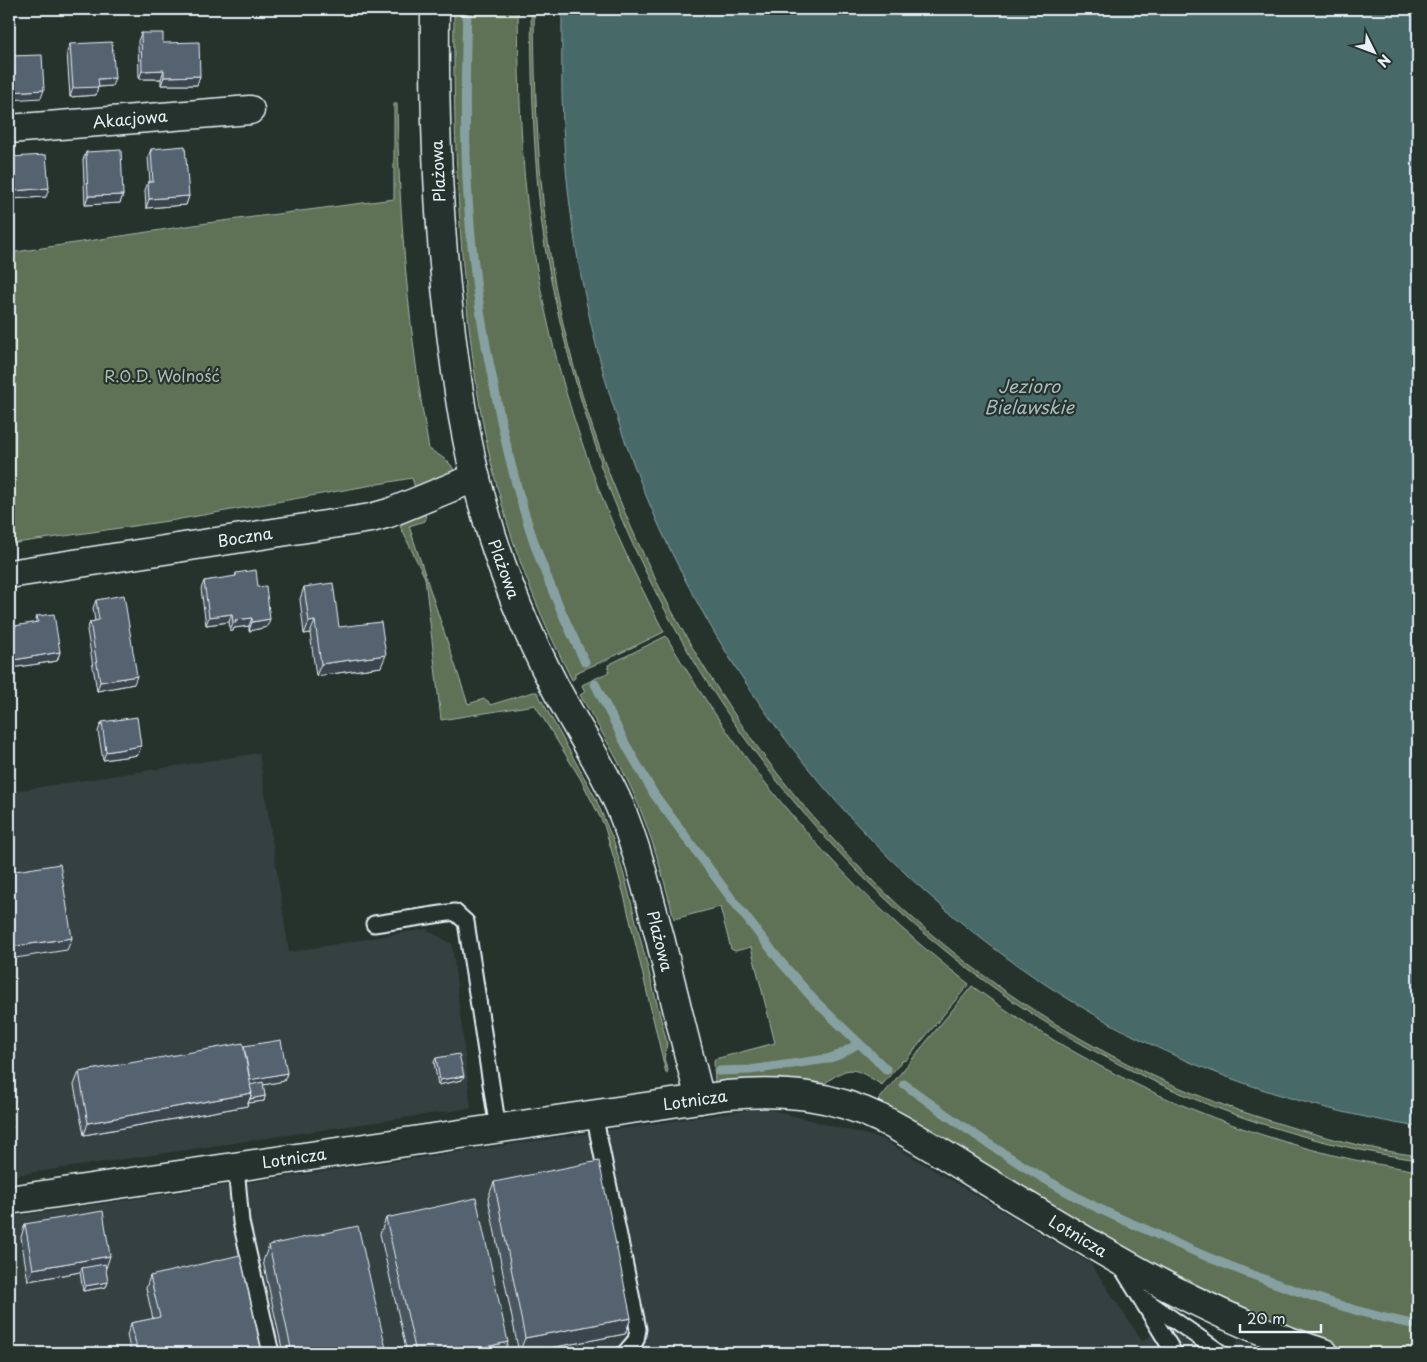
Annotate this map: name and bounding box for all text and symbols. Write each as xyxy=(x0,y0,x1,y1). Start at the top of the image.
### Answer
north arrow xyxy=(1350,28,1400,78)
text: N xyxy=(1373,50,1396,72)
street label: Akacjowa xyxy=(92,103,168,133)
street label: Plażowa xyxy=(423,139,451,203)
park label: R.O.D. Wolność xyxy=(104,363,220,387)
water label: Jezioro Bielawskie xyxy=(984,372,1075,420)
street label: Boczna xyxy=(216,520,274,552)
street label: Plażowa xyxy=(483,535,527,602)
street label: Plażowa xyxy=(642,908,680,974)
street label: Lotnicza xyxy=(661,1083,729,1115)
street label: Lotnicza xyxy=(260,1141,328,1173)
street label: Lotnicza xyxy=(1045,1208,1112,1262)
scale bar xyxy=(1240,1302,1321,1334)
text: 20 m xyxy=(1247,1306,1286,1329)

